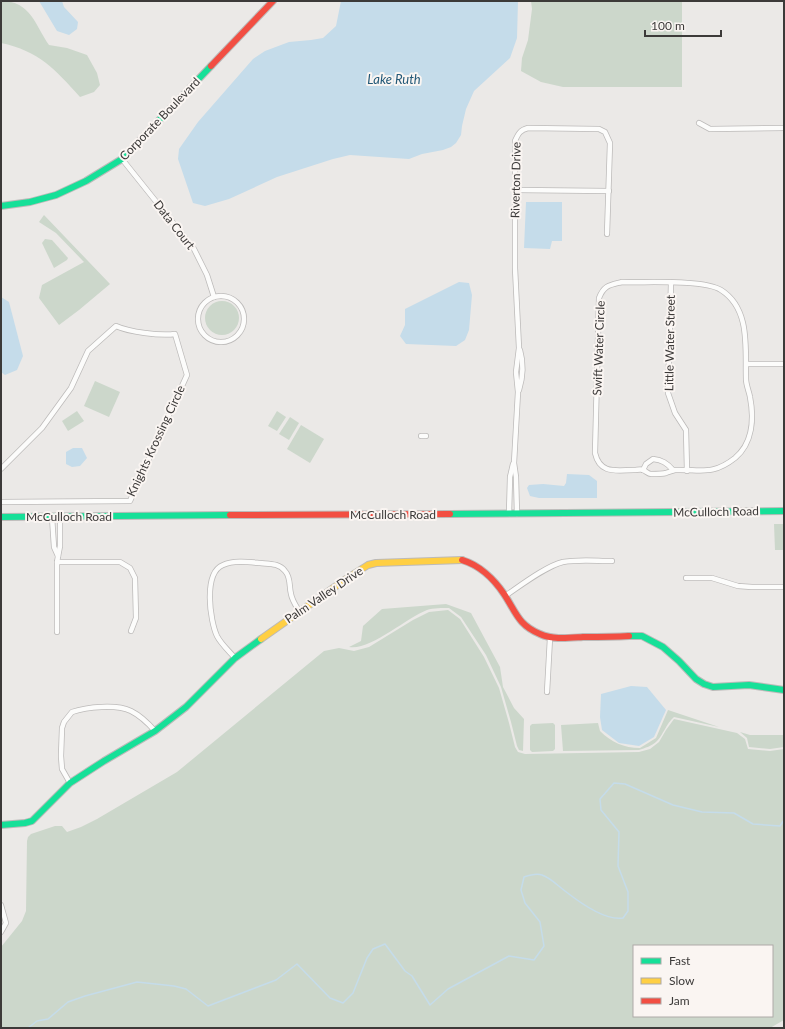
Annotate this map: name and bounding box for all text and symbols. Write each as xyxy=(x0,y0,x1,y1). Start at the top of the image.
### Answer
scale bar xyxy=(645,12,721,38)
text: 100 m xyxy=(651,18,685,33)
water label: Lake Ruth xyxy=(367,71,421,87)
street label: Corporate Boulevard xyxy=(116,74,203,163)
street label: Riverton Drive xyxy=(507,142,524,218)
street label: Data Court xyxy=(151,197,199,253)
street label: Little Water Street xyxy=(661,294,678,391)
street label: Swift Water Circle xyxy=(589,300,608,396)
street label: Knights Krossing Circle xyxy=(123,383,188,499)
street label: McCulloch Road xyxy=(673,503,759,520)
street label: McCulloch Road xyxy=(350,507,436,522)
street label: McCulloch Road xyxy=(26,509,112,524)
street label: Palm Valley Drive xyxy=(282,563,366,626)
legend xyxy=(633,945,773,1017)
text: Fast xyxy=(669,953,691,968)
text: Slow xyxy=(669,973,695,988)
text: Jam xyxy=(669,993,690,1008)

